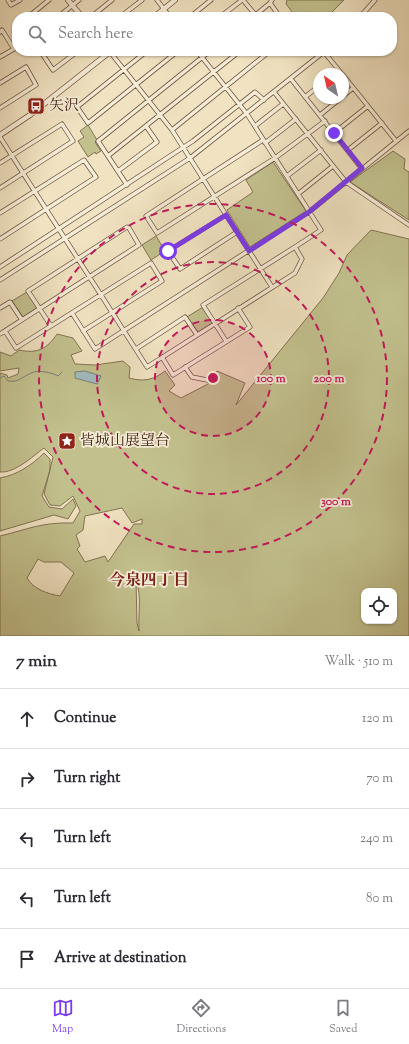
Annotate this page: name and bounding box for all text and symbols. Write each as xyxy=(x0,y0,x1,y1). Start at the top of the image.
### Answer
search box xyxy=(12,12,397,56)
icon: search xyxy=(26,23,48,45)
text: Search here xyxy=(58,24,133,45)
north arrow xyxy=(313,68,349,104)
bus stop icon: 矢沢 xyxy=(26,96,46,116)
place label: 矢沢 xyxy=(49,96,79,117)
route end xyxy=(325,124,343,142)
route start xyxy=(159,242,177,260)
text: 100 m xyxy=(255,370,286,388)
text: 200 m xyxy=(314,370,344,388)
centre of rings xyxy=(206,371,220,385)
place icon: 皆城山展望台 xyxy=(57,431,77,451)
place label: 皆城山展望台 xyxy=(80,431,170,452)
text: 300 m xyxy=(321,493,351,511)
district label: 今泉四丁目 xyxy=(109,570,189,593)
map controls xyxy=(361,588,397,624)
button: locate xyxy=(361,588,397,624)
text: 7 min xyxy=(16,650,57,674)
text: Walk · 510 m xyxy=(325,653,393,671)
icon: ahead xyxy=(16,708,38,730)
text: Continue xyxy=(54,708,116,729)
text: 120 m xyxy=(362,710,393,728)
icon: right xyxy=(16,768,38,790)
text: Turn right xyxy=(54,768,120,789)
text: 70 m xyxy=(366,770,393,788)
icon: left xyxy=(16,828,38,850)
text: Turn left xyxy=(54,828,111,849)
text: 240 m xyxy=(360,830,393,848)
icon: left xyxy=(16,888,38,910)
text: Turn left xyxy=(54,888,111,909)
text: 80 m xyxy=(366,890,393,908)
icon: arrive xyxy=(16,948,38,970)
text: Arrive at destination xyxy=(54,948,187,969)
tab: Map xyxy=(52,997,74,1037)
tab: Directions xyxy=(177,997,226,1037)
tab: Saved xyxy=(329,997,357,1037)

